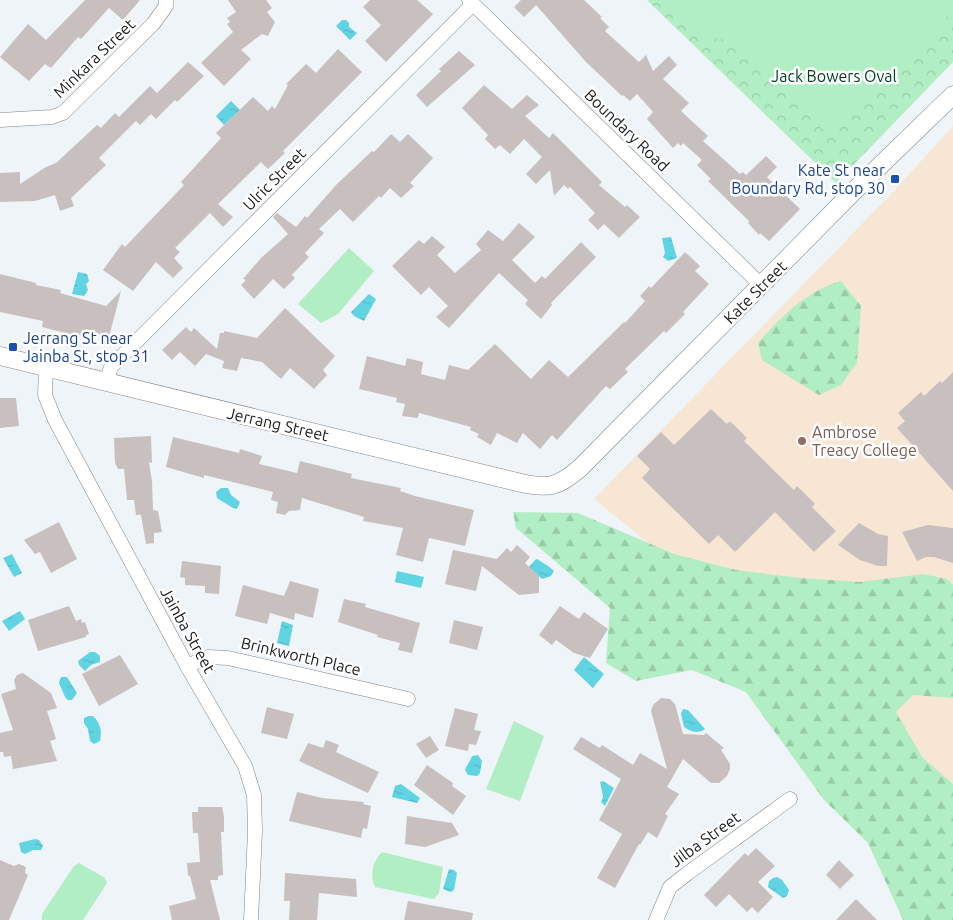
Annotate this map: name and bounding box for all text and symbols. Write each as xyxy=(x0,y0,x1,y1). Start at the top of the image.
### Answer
street label: Minkara Street xyxy=(50,14,139,101)
park label: Jack Bowers Oval xyxy=(771,67,897,85)
street label: Boundary Road xyxy=(581,85,673,175)
street label: Ulric Street xyxy=(239,144,309,214)
place label: Kate St near Boundary Rd, stop 30 xyxy=(731,161,885,197)
marker: Kate St near Boundary Rd, stop 30 xyxy=(889,173,901,185)
street label: Kate Street xyxy=(720,256,791,327)
place label: Jerrang St near Jainba St, stop 31 xyxy=(23,329,149,365)
marker: Jerrang St near Jainba St, stop 31 xyxy=(7,341,19,353)
street label: Jerrang Street xyxy=(225,404,331,445)
place label: Ambrose Treacy College xyxy=(812,423,917,459)
marker: Ambrose Treacy College xyxy=(796,435,808,447)
street label: Jainba Street xyxy=(157,584,219,677)
street label: Brinkworth Place xyxy=(239,633,363,679)
street label: Jilba Street xyxy=(667,807,744,870)

